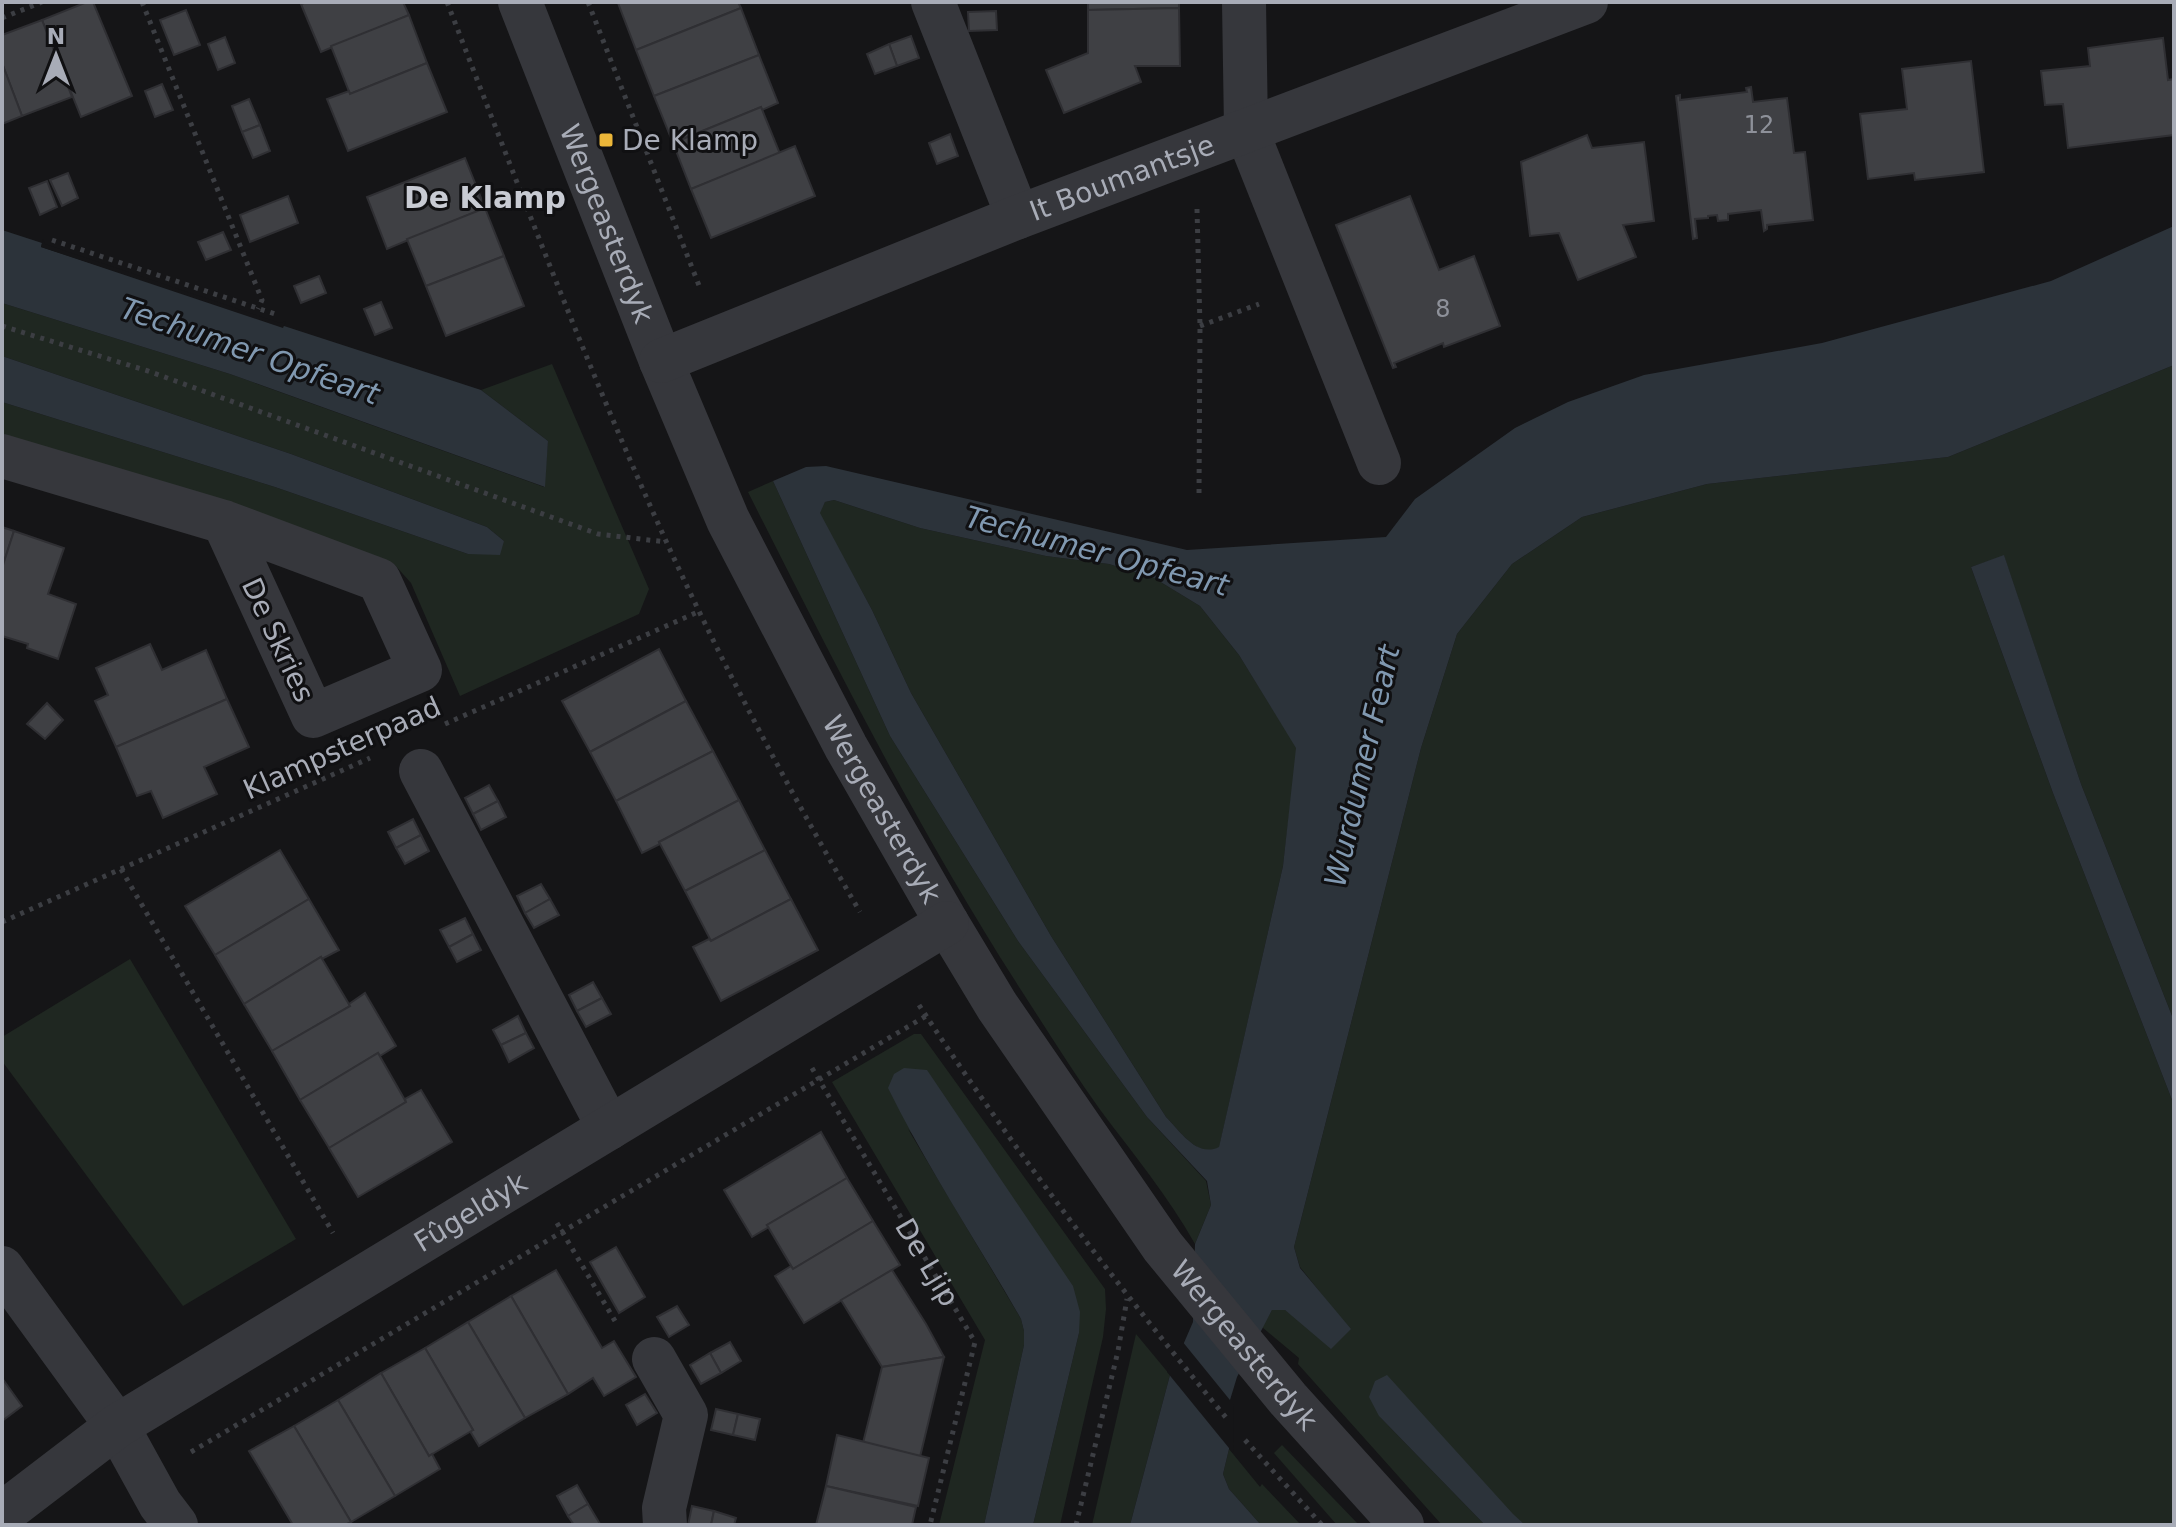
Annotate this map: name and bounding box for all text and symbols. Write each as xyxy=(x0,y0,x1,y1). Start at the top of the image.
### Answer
north arrow xyxy=(16,16,96,96)
text: N xyxy=(47,24,65,49)
house number: 12 xyxy=(1744,111,1774,139)
street label: Wergeasterdyk xyxy=(553,119,661,328)
place label: De Klamp xyxy=(622,124,758,157)
street label: It Boumantsje xyxy=(1025,128,1219,228)
marker: De Klamp xyxy=(597,131,615,149)
district label: De Klamp xyxy=(404,180,566,215)
water label: Techumer Opfeart xyxy=(116,290,385,412)
house number: 8 xyxy=(1435,295,1451,323)
water label: Techumer Opfeart xyxy=(961,499,1234,603)
street label: De Skries xyxy=(235,573,321,707)
water label: Wurdumer Feart xyxy=(1317,641,1407,890)
street label: Klampsterpaad xyxy=(238,690,446,806)
street label: Wergeasterdyk xyxy=(816,710,949,910)
street label: Fûgeldyk xyxy=(408,1165,533,1259)
street label: De Ljip xyxy=(889,1212,966,1312)
street label: Wergeasterdyk xyxy=(1164,1254,1325,1437)

